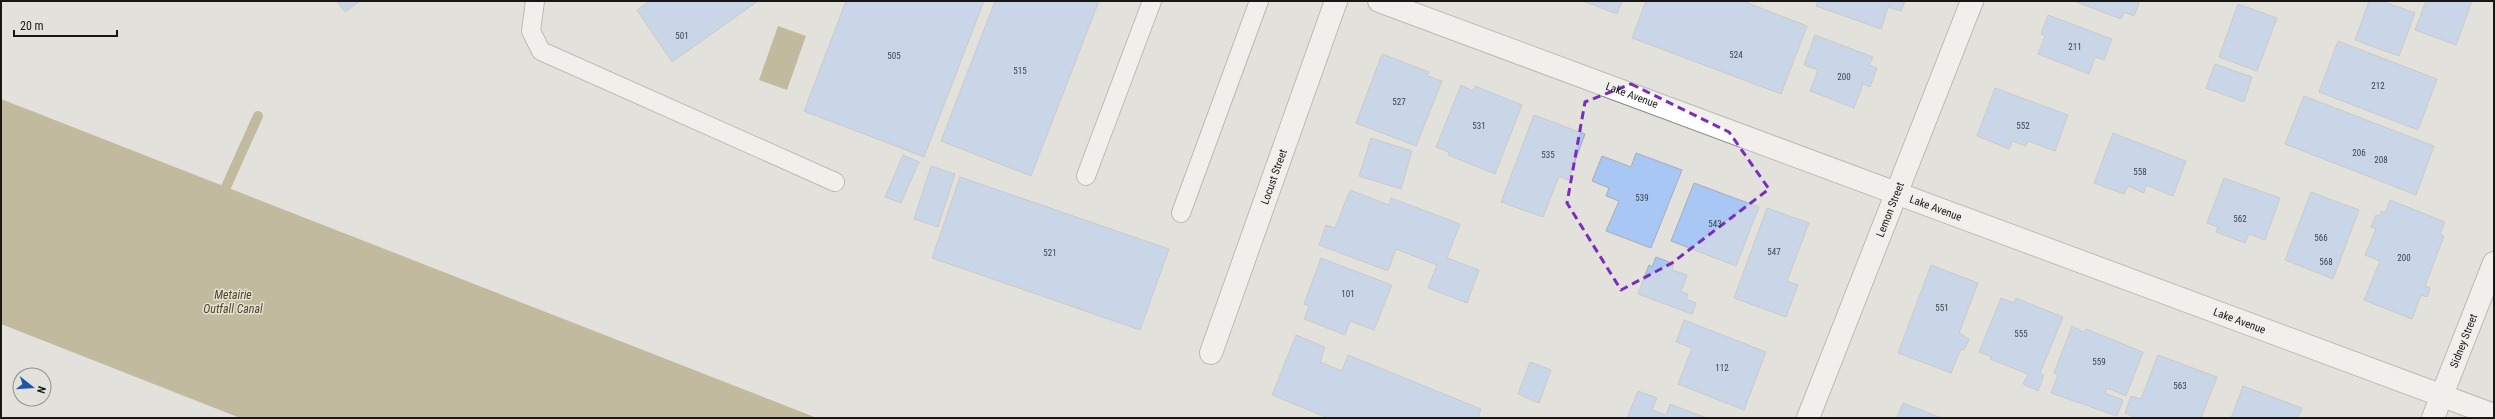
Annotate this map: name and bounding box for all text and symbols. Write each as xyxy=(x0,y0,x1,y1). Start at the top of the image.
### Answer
scale bar xyxy=(14,12,117,38)
text: 20 m xyxy=(20,19,44,33)
house number: 501 xyxy=(675,31,689,41)
house number: 211 xyxy=(2068,42,2082,52)
house number: 524 xyxy=(1729,50,1743,60)
house number: 505 xyxy=(887,51,901,61)
house number: 515 xyxy=(1013,66,1027,76)
house number: 200 xyxy=(1837,72,1851,82)
street label: Lake Avenue xyxy=(1604,79,1660,111)
house number: 212 xyxy=(2371,81,2385,91)
house number: 527 xyxy=(1392,97,1406,107)
house number: 531 xyxy=(1472,121,1486,131)
house number: 552 xyxy=(2016,121,2030,131)
street label: Locust Street xyxy=(1258,147,1289,206)
house number: 206 xyxy=(2352,148,2366,158)
house number: 535 xyxy=(1541,150,1555,160)
house number: 208 xyxy=(2374,155,2388,165)
house number: 558 xyxy=(2133,167,2147,177)
street label: Lemon Street xyxy=(1873,180,1907,239)
street label: Lake Avenue xyxy=(1908,192,1964,223)
house number: 539 xyxy=(1635,193,1649,203)
house number: 562 xyxy=(2233,214,2247,224)
house number: 543 xyxy=(1708,219,1722,229)
house number: 566 xyxy=(2314,233,2328,243)
house number: 547 xyxy=(1767,247,1781,257)
house number: 521 xyxy=(1043,248,1057,258)
house number: 200 xyxy=(2397,253,2411,263)
house number: 568 xyxy=(2319,257,2333,267)
water label: Metairie Outfall Canal xyxy=(203,288,263,316)
house number: 101 xyxy=(1341,289,1355,299)
house number: 551 xyxy=(1935,303,1949,313)
street label: Lake Avenue xyxy=(2212,305,2268,336)
street label: Sidney Street xyxy=(2447,312,2480,370)
house number: 555 xyxy=(2014,329,2028,339)
house number: 559 xyxy=(2092,357,2106,367)
house number: 112 xyxy=(1715,363,1729,373)
north arrow xyxy=(12,367,52,407)
house number: 563 xyxy=(2173,381,2187,391)
text: N xyxy=(34,385,48,395)

